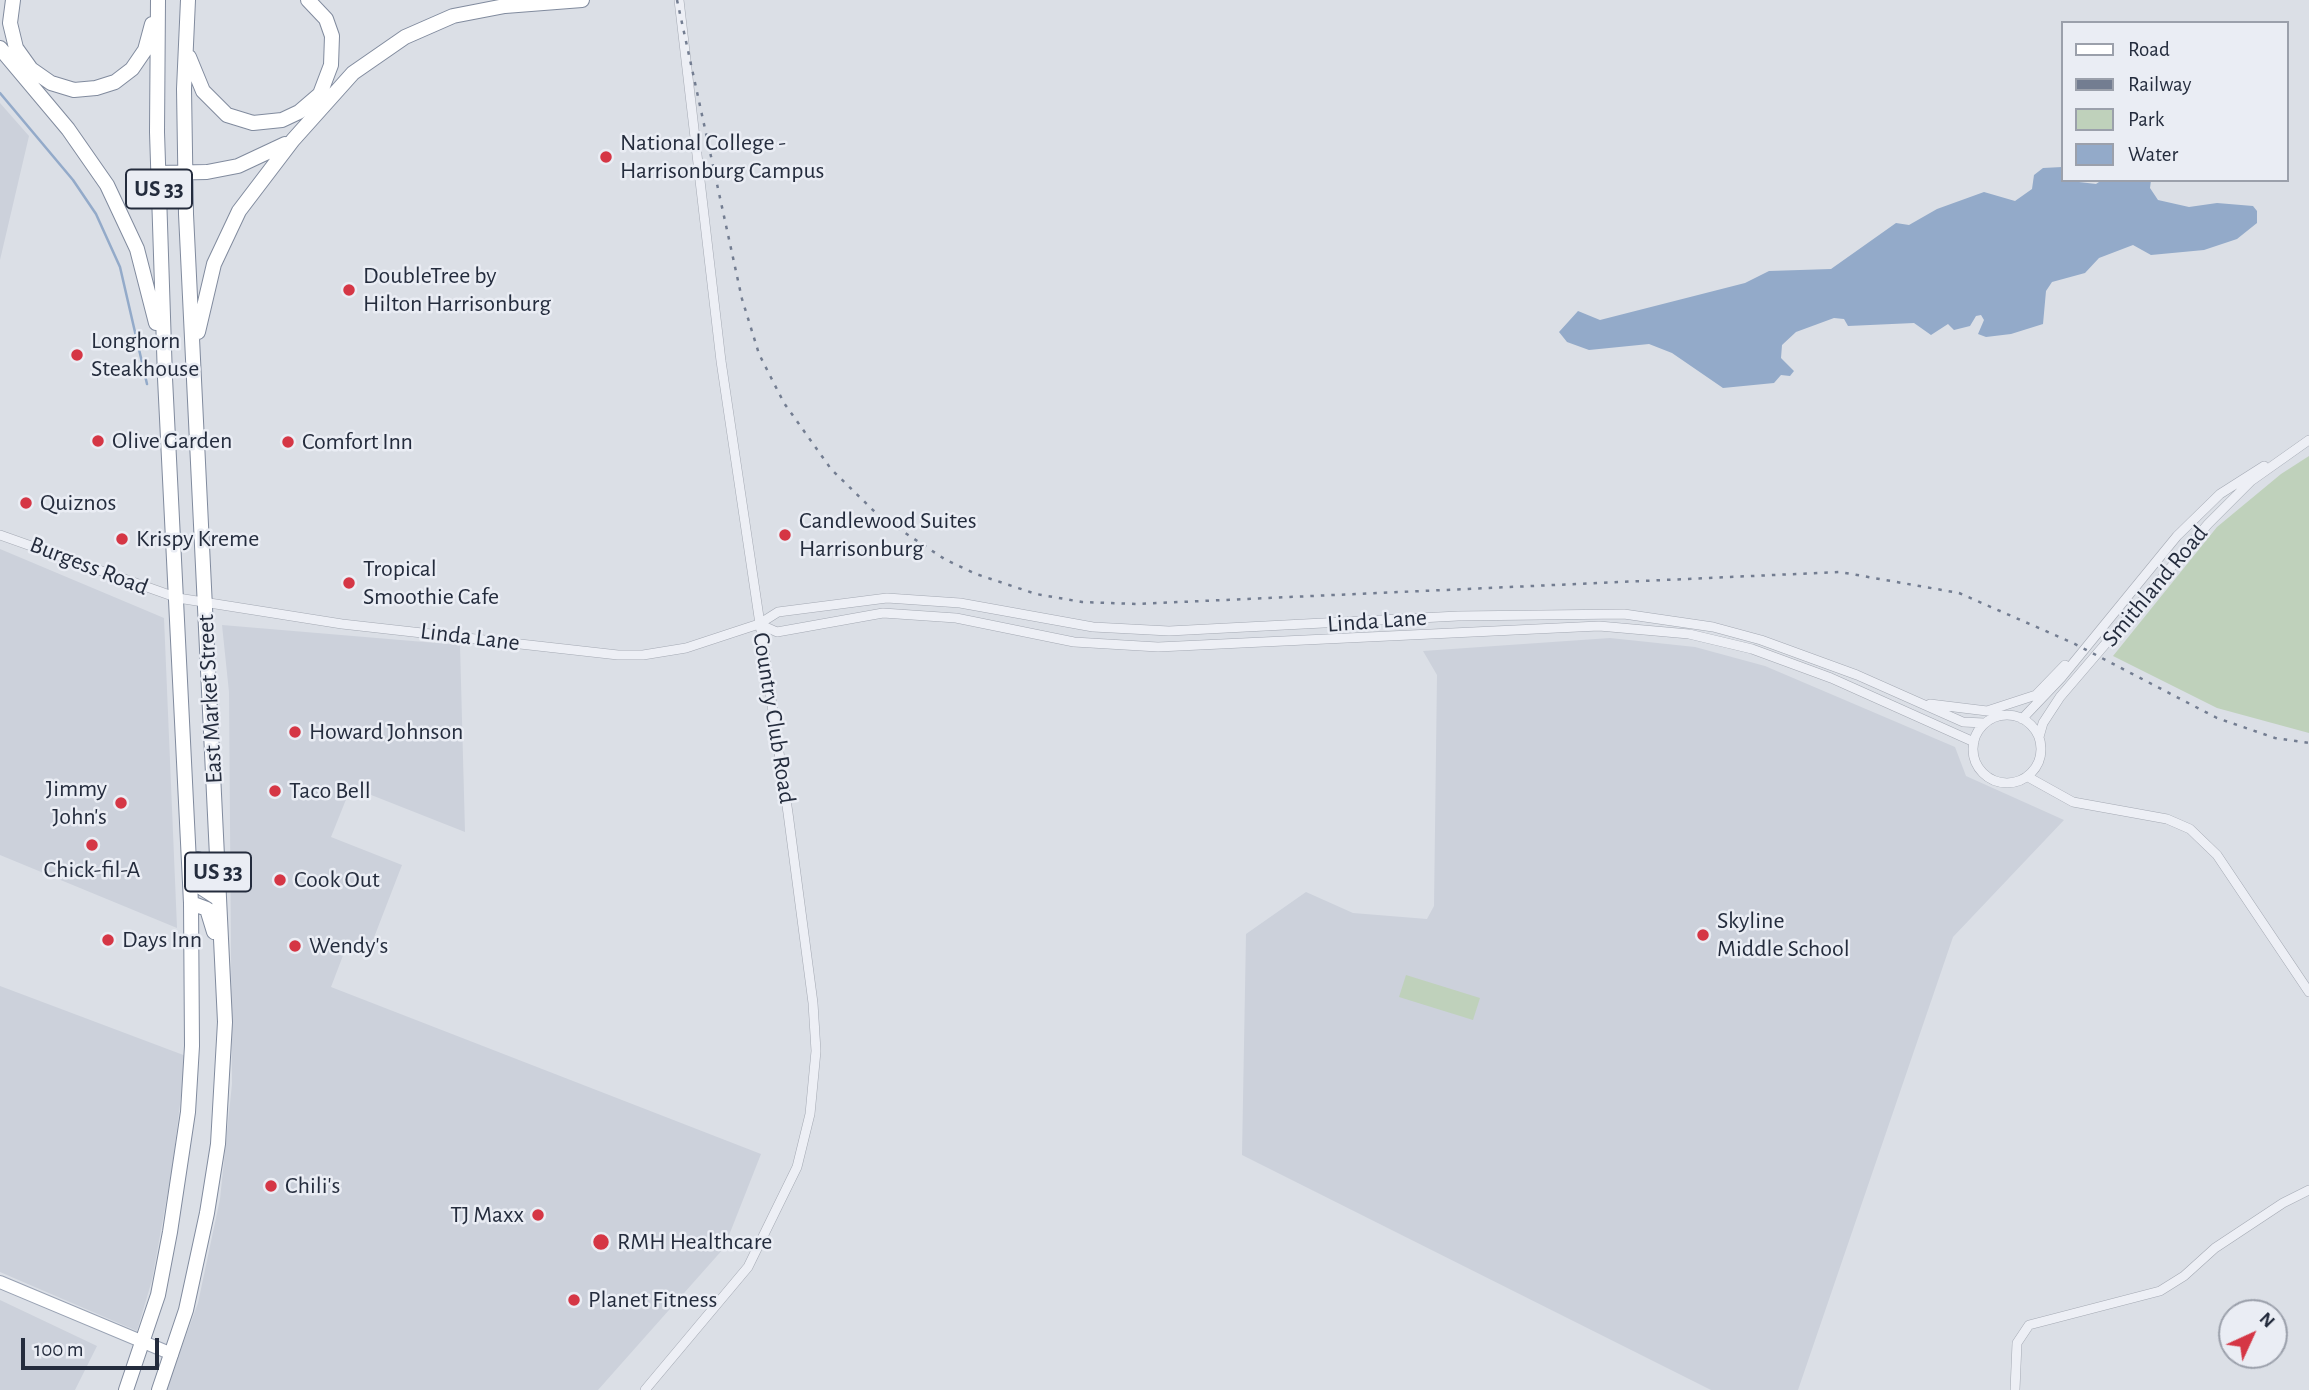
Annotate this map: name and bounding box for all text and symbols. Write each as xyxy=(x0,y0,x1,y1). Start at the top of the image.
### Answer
legend xyxy=(2060,21,2288,182)
text: Road xyxy=(2128,39,2170,60)
text: Railway xyxy=(2128,74,2191,95)
text: Park xyxy=(2128,109,2164,130)
place label: National College - Harrisonburg Campus xyxy=(620,129,825,185)
text: Water xyxy=(2128,144,2178,165)
marker: National College - Harrisonburg Campus xyxy=(598,149,614,165)
road number: US 33 xyxy=(126,170,192,208)
place label: DoubleTree by Hilton Harrisonburg xyxy=(363,262,551,318)
marker: DoubleTree by Hilton Harrisonburg xyxy=(341,282,357,298)
place label: Longhorn Steakhouse xyxy=(91,327,199,383)
marker: Longhorn Steakhouse xyxy=(69,347,85,363)
place label: Olive Garden xyxy=(112,427,232,455)
place label: Comfort Inn xyxy=(302,428,413,456)
marker: Olive Garden xyxy=(90,433,106,449)
marker: Comfort Inn xyxy=(280,434,296,450)
place label: Quiznos xyxy=(40,489,116,517)
marker: Quiznos xyxy=(18,495,34,511)
place label: Candlewood Suites Harrisonburg xyxy=(799,507,977,563)
street label: Smithland Road xyxy=(2096,519,2214,653)
place label: Krispy Kreme xyxy=(136,525,259,553)
marker: Candlewood Suites Harrisonburg xyxy=(777,527,793,543)
street label: Burgess Road xyxy=(26,530,152,602)
marker: Krispy Kreme xyxy=(114,531,130,547)
place label: Tropical Smoothie Cafe xyxy=(363,555,499,611)
marker: Tropical Smoothie Cafe xyxy=(341,575,357,591)
street label: Linda Lane xyxy=(1326,603,1428,639)
street label: East Market Street xyxy=(191,613,229,785)
street label: Linda Lane xyxy=(419,617,521,657)
street label: Country Club Road xyxy=(746,630,802,806)
place label: Howard Johnson xyxy=(309,718,463,746)
marker: Howard Johnson xyxy=(287,724,303,740)
place label: Jimmy John's xyxy=(46,775,107,831)
place label: Taco Bell xyxy=(289,777,371,805)
marker: Taco Bell xyxy=(267,783,283,799)
marker: Jimmy John's xyxy=(113,795,129,811)
marker: Chick-fil-A xyxy=(84,837,100,853)
road number: US 33 xyxy=(185,852,251,892)
place label: Chick-fil-A xyxy=(44,856,140,884)
place label: Cook Out xyxy=(294,866,380,894)
marker: Cook Out xyxy=(272,872,288,888)
place label: Skyline Middle School xyxy=(1717,907,1850,963)
place label: Days Inn xyxy=(122,926,202,954)
marker: Skyline Middle School xyxy=(1695,927,1711,943)
marker: Days Inn xyxy=(100,932,116,948)
place label: Wendy's xyxy=(309,932,388,960)
marker: Wendy's xyxy=(287,938,303,954)
place label: Chili's xyxy=(285,1172,340,1200)
marker: Chili's xyxy=(263,1178,279,1194)
place label: TJ Maxx xyxy=(450,1201,524,1229)
marker: TJ Maxx xyxy=(530,1207,546,1223)
place label: RMH Healthcare xyxy=(617,1228,772,1256)
marker: RMH Healthcare xyxy=(591,1232,611,1252)
place label: Planet Fitness xyxy=(588,1286,717,1314)
marker: Planet Fitness xyxy=(566,1292,582,1308)
north arrow xyxy=(2218,1299,2288,1369)
text: N xyxy=(2255,1309,2278,1332)
scale bar xyxy=(24,1324,163,1368)
text: 100 m xyxy=(34,1339,84,1360)

